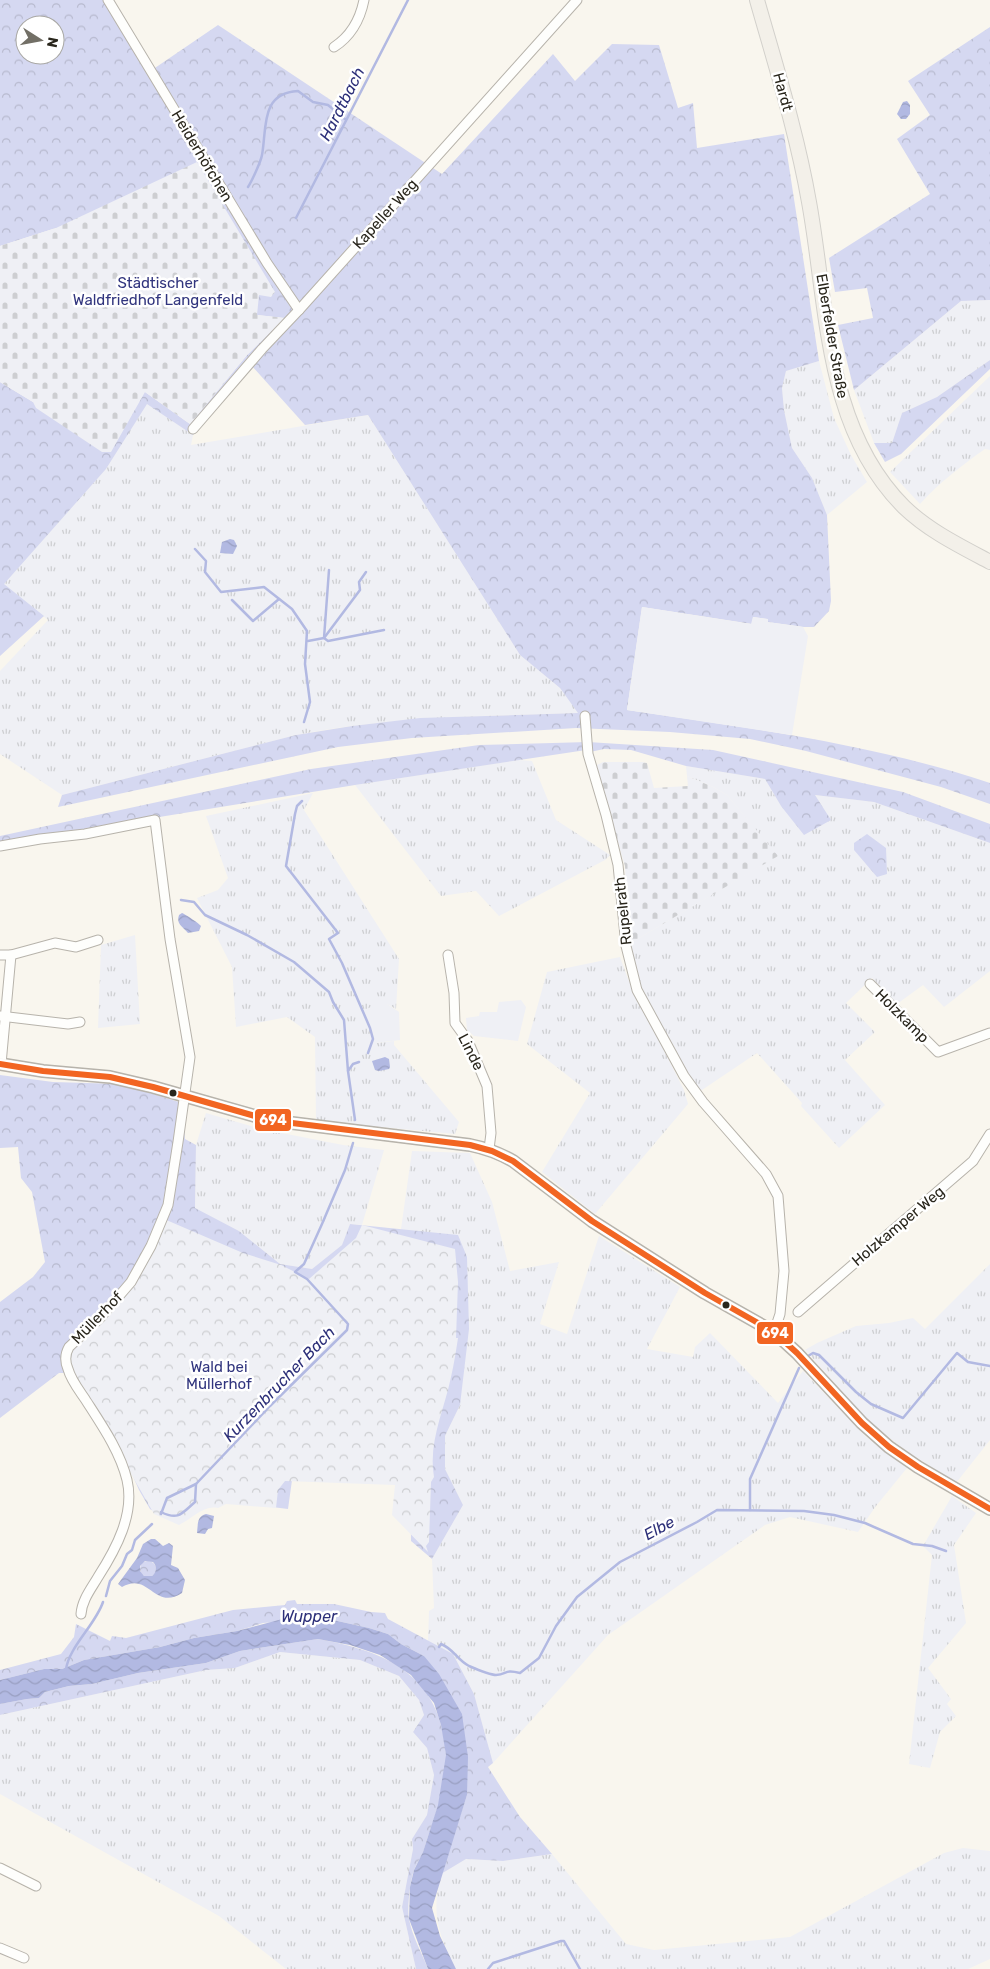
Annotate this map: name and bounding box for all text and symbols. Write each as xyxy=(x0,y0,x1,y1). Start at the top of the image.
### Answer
north arrow xyxy=(15,15,65,65)
text: N xyxy=(43,36,62,49)
water label: Hardtbach xyxy=(315,64,369,144)
street label: Hardt xyxy=(769,71,797,113)
street label: Heiderhöfchen xyxy=(168,107,236,205)
street label: Kapeller Weg xyxy=(349,175,421,253)
street label: Elberfelder Straße xyxy=(812,272,852,400)
park label: Städtischer Waldfriedhof Langenfeld xyxy=(73,274,243,309)
street label: Rupelrath xyxy=(610,876,636,946)
street label: Holzkamp xyxy=(871,985,933,1047)
street label: Linde xyxy=(454,1031,488,1073)
unlabelled marker xyxy=(168,1088,178,1098)
line badge: 694 xyxy=(254,1108,292,1132)
text: 694 xyxy=(259,1112,287,1129)
street label: Holzkamper Weg xyxy=(848,1182,948,1270)
street label: Müllerhof xyxy=(68,1288,126,1348)
unlabelled marker xyxy=(721,1300,731,1310)
line badge: 694 xyxy=(756,1321,794,1345)
water label: Kurzenbrucher Bach xyxy=(219,1323,339,1445)
text: 694 xyxy=(761,1325,789,1342)
park label: Wald bei Müllerhof xyxy=(186,1358,252,1393)
water label: Elbe xyxy=(640,1512,678,1544)
water label: Wupper xyxy=(281,1607,338,1626)

